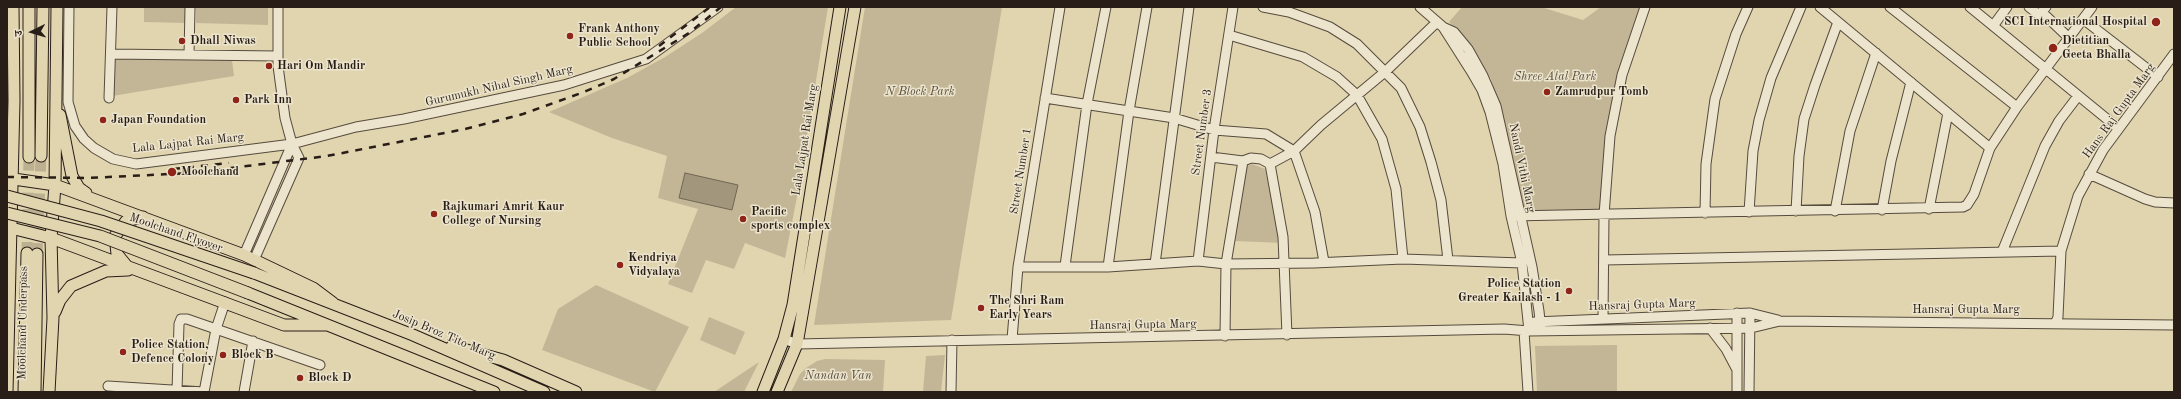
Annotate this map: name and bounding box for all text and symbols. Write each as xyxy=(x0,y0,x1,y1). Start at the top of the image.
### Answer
north arrow xyxy=(12,12,52,52)
place label: SCI International Hospital xyxy=(2004,15,2147,29)
marker: SCI International Hospital xyxy=(2150,16,2162,28)
place label: Frank Anthony Public School xyxy=(578,22,660,50)
text: उ xyxy=(14,30,25,36)
marker: Frank Anthony Public School xyxy=(565,31,575,41)
place label: Dhall Niwas xyxy=(190,34,256,48)
place label: Dietitian Geeta Bhalla xyxy=(2062,34,2131,62)
marker: Dhall Niwas xyxy=(177,36,187,46)
marker: Dietitian Geeta Bhalla xyxy=(2047,42,2059,54)
place label: Hari Om Mandir xyxy=(277,59,365,73)
marker: Hari Om Mandir xyxy=(264,61,274,71)
street label: Hans Raj Gupta Marg xyxy=(2080,61,2158,161)
street label: Gurumukh Nihal Singh Marg xyxy=(424,62,574,110)
park label: Shree Atal Park xyxy=(1514,70,1596,84)
street label: Lala Lajpat Rai Marg xyxy=(789,83,821,197)
park label: N Block Park xyxy=(885,85,955,99)
place label: Zamrudpur Tomb xyxy=(1555,85,1648,99)
marker: Zamrudpur Tomb xyxy=(1542,87,1552,97)
street label: Street Number 3 xyxy=(1189,88,1215,176)
place label: Park Inn xyxy=(244,93,292,107)
marker: Park Inn xyxy=(231,95,241,105)
place label: Japan Foundation xyxy=(111,113,206,127)
marker: Japan Foundation xyxy=(98,115,108,125)
street label: Nandi Vithi Marg xyxy=(1505,122,1539,214)
street label: Street Number 1 xyxy=(1007,127,1035,215)
street label: Lala Lajpat Rai Marg xyxy=(131,130,245,156)
place label: Moolchand xyxy=(181,165,239,179)
marker: Moolchand xyxy=(166,166,178,178)
place label: Rajkumari Amrit Kaur College of Nursing xyxy=(442,200,564,228)
place label: Pacific sports complex xyxy=(751,205,830,233)
marker: Rajkumari Amrit Kaur College of Nursing xyxy=(429,209,439,219)
street label: Moolchand Flyover xyxy=(127,210,225,256)
marker: Pacific sports complex xyxy=(738,214,748,224)
place label: Kendriya Vidyalaya xyxy=(628,251,680,279)
marker: Kendriya Vidyalaya xyxy=(615,260,625,270)
street label: Moolchand Underpass xyxy=(15,266,31,380)
place label: Police Station Greater Kailash - 1 xyxy=(1458,277,1561,305)
marker: Police Station Greater Kailash - 1 xyxy=(1564,286,1574,296)
place label: The Shri Ram Early Years xyxy=(989,294,1064,322)
street label: Hansraj Gupta Marg xyxy=(1588,296,1696,314)
marker: The Shri Ram Early Years xyxy=(976,303,986,313)
street label: Hansraj Gupta Marg xyxy=(1912,303,2020,317)
street label: Josip Broz Tito Marg xyxy=(390,307,498,363)
street label: Hansraj Gupta Marg xyxy=(1089,317,1197,333)
place label: Police Station, Defence Colony xyxy=(131,338,214,366)
marker: Police Station, Defence Colony xyxy=(118,347,128,357)
place label: Block B xyxy=(231,348,273,362)
marker: Block B xyxy=(218,350,228,360)
park label: Nandan Van xyxy=(804,369,872,383)
place label: Block D xyxy=(308,371,351,385)
marker: Block D xyxy=(295,373,305,383)

